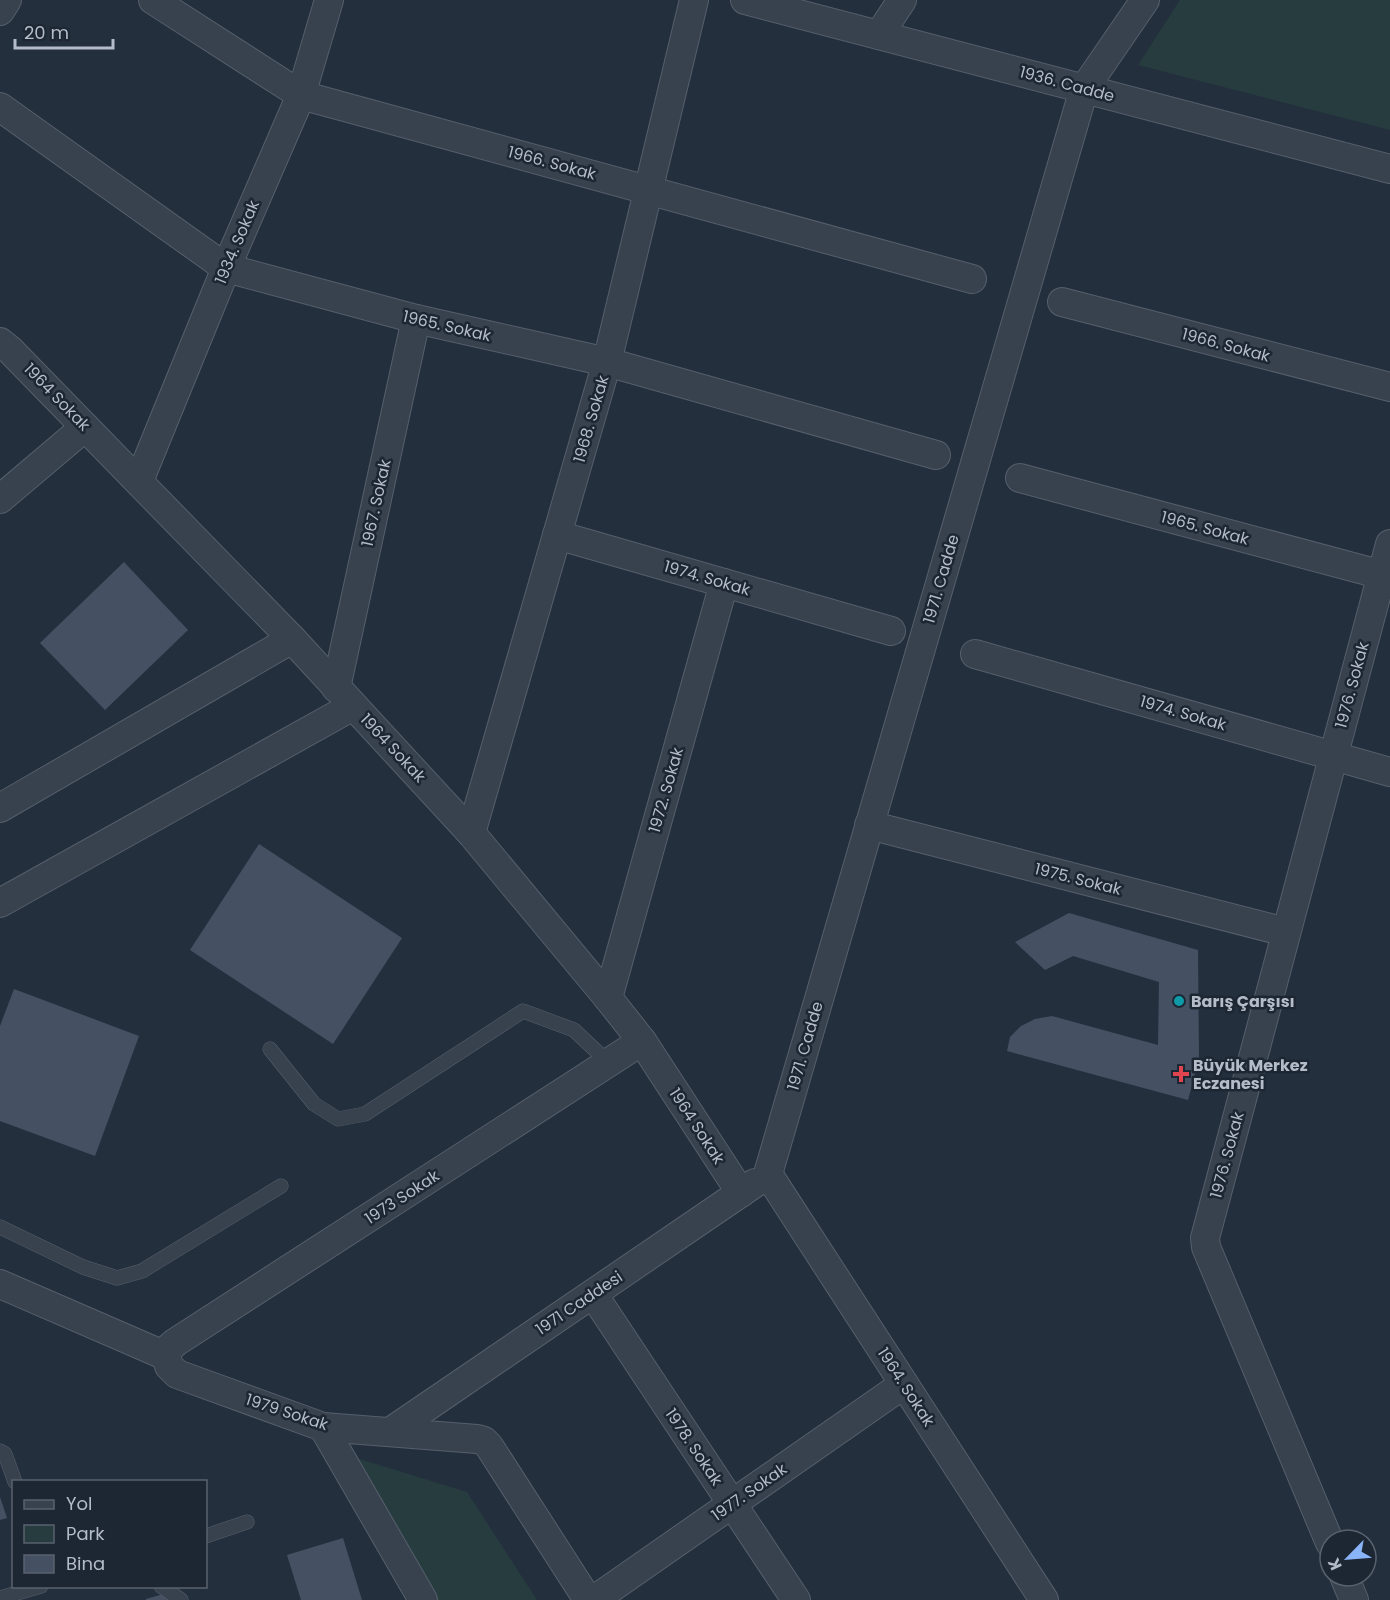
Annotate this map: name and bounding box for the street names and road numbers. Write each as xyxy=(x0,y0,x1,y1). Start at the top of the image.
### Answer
street label: 1936. Cadde xyxy=(1017,60,1117,108)
street label: 1966. Sokak xyxy=(506,140,599,186)
street label: 1934. Sokak xyxy=(209,196,265,288)
street label: 1965. Sokak xyxy=(401,305,494,347)
street label: 1966. Sokak xyxy=(1180,322,1273,368)
street label: 1964 Sokak xyxy=(19,358,96,437)
street label: 1968. Sokak xyxy=(568,372,615,465)
street label: 1967. Sokak xyxy=(356,457,397,549)
street label: 1965. Sokak xyxy=(1159,505,1252,551)
street label: 1971. Cadde xyxy=(917,532,965,626)
street label: 1974. Sokak xyxy=(661,555,753,601)
street label: 1976. Sokak xyxy=(1329,638,1375,731)
street label: 1974. Sokak xyxy=(1137,690,1229,736)
street label: 1964 Sokak xyxy=(355,708,431,788)
street label: 1972. Sokak xyxy=(643,744,689,835)
street label: 1975. Sokak xyxy=(1032,857,1124,901)
street label: 1971. Cadde xyxy=(781,999,829,1093)
street label: 1964 Sokak xyxy=(664,1083,731,1169)
street label: 1976. Sokak xyxy=(1204,1108,1250,1201)
street label: 1973 Sokak xyxy=(360,1164,444,1230)
street label: 1971 Caddesi xyxy=(531,1265,627,1341)
street label: 1964. Sokak xyxy=(872,1343,941,1432)
street label: 1979 Sokak xyxy=(243,1388,332,1436)
street label: 1978. Sokak xyxy=(660,1404,729,1491)
street label: 1977. Sokak xyxy=(707,1457,792,1526)

